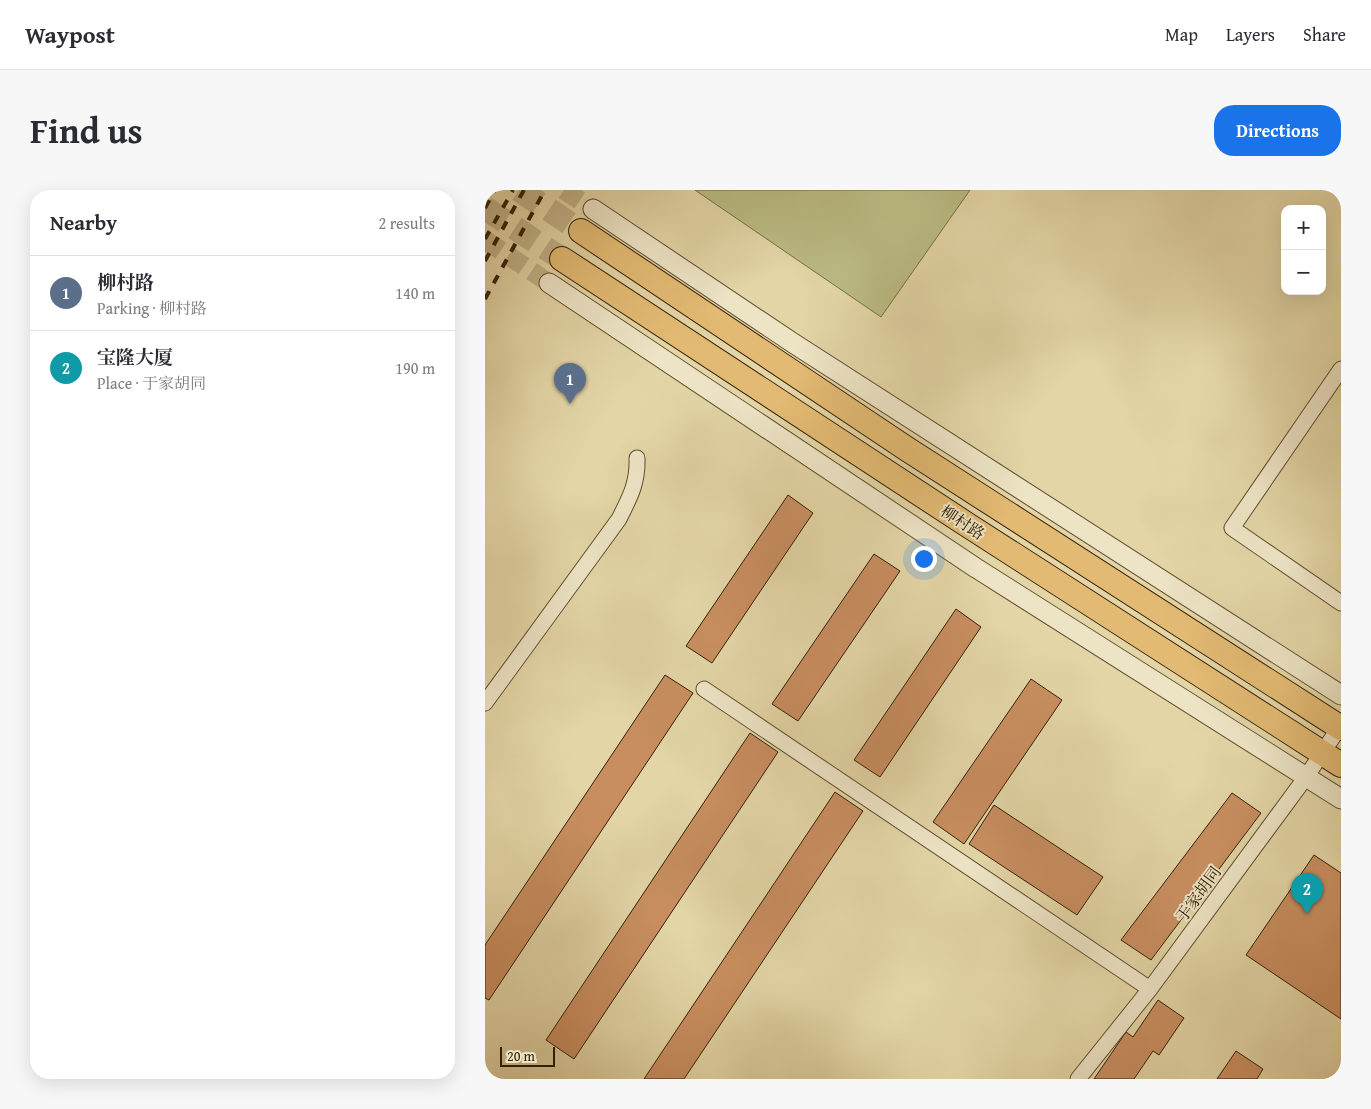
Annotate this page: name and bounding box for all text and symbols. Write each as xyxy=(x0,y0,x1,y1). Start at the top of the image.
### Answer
text: Waypost xyxy=(25,17,115,52)
text: Map xyxy=(1165,21,1198,48)
text: Layers xyxy=(1226,21,1275,48)
text: Share xyxy=(1303,21,1346,48)
text: Find us xyxy=(30,105,143,156)
button: Directions xyxy=(1214,105,1341,156)
map controls xyxy=(1281,205,1326,295)
button: + xyxy=(1281,205,1326,250)
text: Nearby xyxy=(50,207,117,238)
text: 2 results xyxy=(378,211,435,235)
button: − xyxy=(1281,250,1326,295)
text: 柳村路 xyxy=(97,268,154,296)
text: 1 xyxy=(62,281,70,305)
text: 140 m xyxy=(395,281,435,305)
text: Parking · 柳村路 xyxy=(97,296,207,320)
text: 宝隆大厦 xyxy=(97,343,173,371)
text: 2 xyxy=(62,356,70,380)
text: 190 m xyxy=(395,356,435,380)
pin: 1 xyxy=(554,363,586,404)
text: Place · 于家胡同 xyxy=(97,371,206,395)
street label: 柳村路 xyxy=(936,499,990,545)
your location xyxy=(911,546,937,572)
street label: 于家胡同 xyxy=(1169,861,1227,927)
pin: 2 xyxy=(1291,873,1323,914)
scale bar xyxy=(500,1044,555,1067)
text: 20 m xyxy=(507,1046,535,1066)

